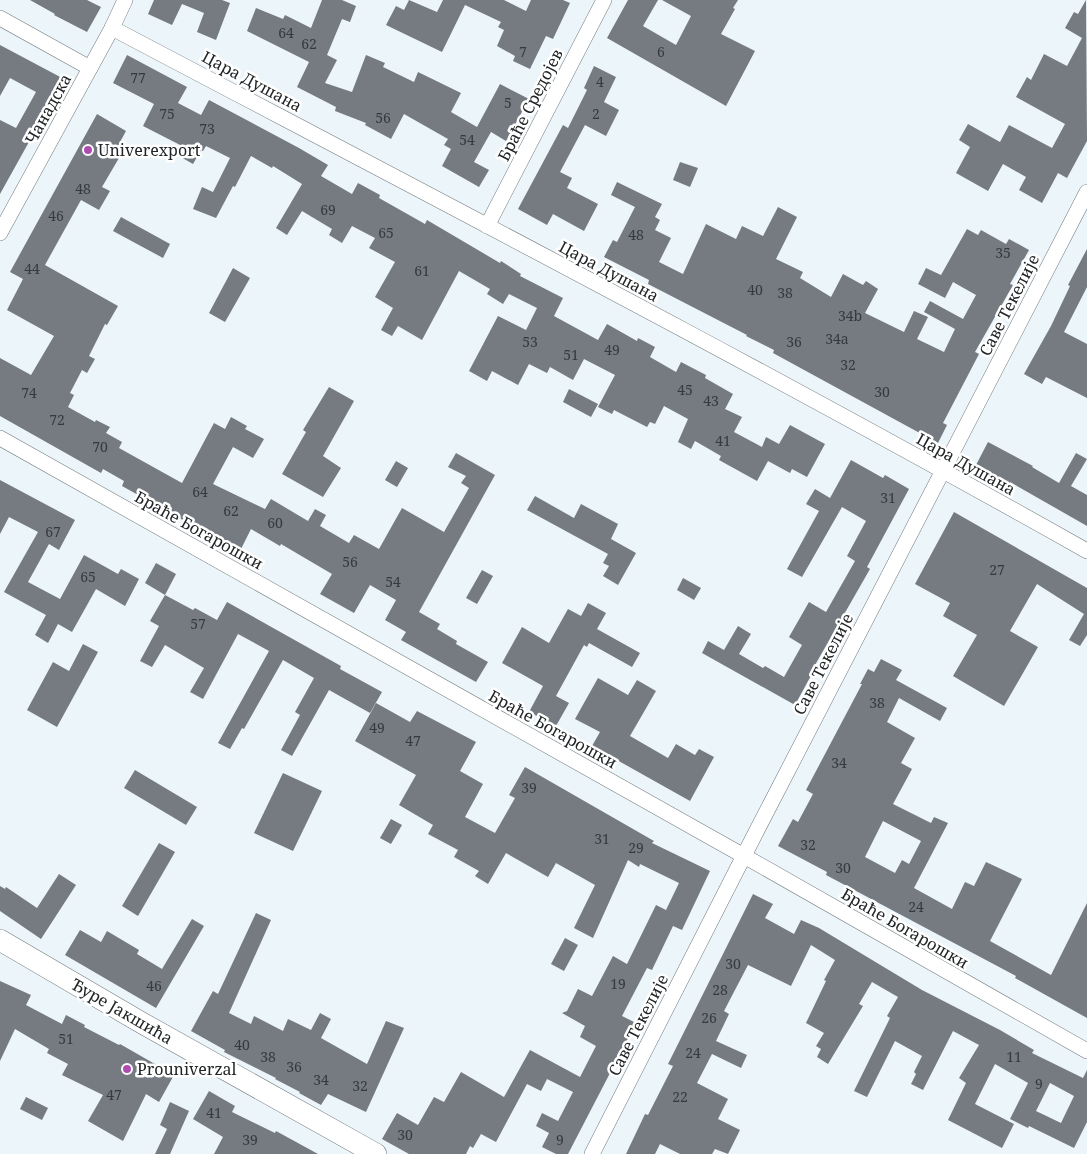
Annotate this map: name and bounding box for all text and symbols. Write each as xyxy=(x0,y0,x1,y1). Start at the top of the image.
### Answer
house number: 64 xyxy=(278,23,294,42)
house number: 62 xyxy=(301,34,317,53)
house number: 7 xyxy=(519,42,527,61)
house number: 6 xyxy=(657,42,665,61)
street label: Цара Душана xyxy=(198,45,306,117)
street label: Браће Средојев xyxy=(492,45,568,165)
house number: 77 xyxy=(130,68,146,87)
street label: Чанадска xyxy=(20,70,76,148)
house number: 4 xyxy=(596,72,604,91)
house number: 5 xyxy=(504,93,512,112)
house number: 75 xyxy=(159,104,175,123)
house number: 2 xyxy=(592,104,600,123)
house number: 56 xyxy=(375,108,391,127)
house number: 73 xyxy=(199,119,215,138)
house number: 54 xyxy=(459,130,475,149)
place label: Univerexport xyxy=(98,139,201,161)
marker: Univerexport xyxy=(82,144,94,156)
house number: 48 xyxy=(75,179,91,198)
house number: 69 xyxy=(320,200,336,219)
house number: 46 xyxy=(48,206,64,225)
house number: 65 xyxy=(378,223,394,242)
house number: 48 xyxy=(628,225,644,244)
street label: Цара Душана xyxy=(555,235,663,307)
house number: 35 xyxy=(995,243,1011,262)
street label: Саве Текелије xyxy=(974,250,1044,360)
house number: 44 xyxy=(24,259,40,278)
house number: 61 xyxy=(414,261,430,280)
house number: 40 xyxy=(747,280,763,299)
house number: 38 xyxy=(777,283,793,302)
house number: 34b xyxy=(838,306,862,325)
house number: 34a xyxy=(825,329,849,348)
house number: 53 xyxy=(522,332,538,351)
house number: 36 xyxy=(786,332,802,351)
house number: 49 xyxy=(604,340,620,359)
house number: 51 xyxy=(563,345,579,364)
house number: 32 xyxy=(840,355,856,374)
house number: 45 xyxy=(677,380,693,399)
house number: 30 xyxy=(874,382,890,401)
house number: 74 xyxy=(21,383,37,402)
house number: 43 xyxy=(703,391,719,410)
house number: 72 xyxy=(49,410,65,429)
street label: Цара Душана xyxy=(912,428,1020,500)
house number: 41 xyxy=(715,431,731,450)
house number: 70 xyxy=(92,437,108,456)
house number: 64 xyxy=(192,482,208,501)
street label: Браће Богарошки xyxy=(131,486,267,574)
house number: 31 xyxy=(880,488,896,507)
house number: 62 xyxy=(223,501,239,520)
house number: 60 xyxy=(267,513,283,532)
house number: 67 xyxy=(45,522,61,541)
house number: 56 xyxy=(342,552,358,571)
house number: 27 xyxy=(989,560,1005,579)
house number: 65 xyxy=(80,567,96,586)
house number: 54 xyxy=(385,572,401,591)
street label: Саве Текелије xyxy=(788,609,858,719)
house number: 57 xyxy=(190,614,206,633)
street label: Браће Богарошки xyxy=(485,685,621,773)
house number: 38 xyxy=(869,693,885,712)
house number: 49 xyxy=(369,718,385,737)
house number: 47 xyxy=(405,731,421,750)
house number: 34 xyxy=(831,753,847,772)
house number: 39 xyxy=(521,778,537,797)
house number: 31 xyxy=(594,829,610,848)
house number: 32 xyxy=(800,835,816,854)
house number: 29 xyxy=(628,838,644,857)
house number: 30 xyxy=(835,858,851,877)
street label: Браће Богарошки xyxy=(837,883,973,973)
house number: 24 xyxy=(908,897,924,916)
house number: 30 xyxy=(725,954,741,973)
street label: Саве Текелије xyxy=(603,970,673,1080)
street label: Ђуре Јакшића xyxy=(67,973,177,1049)
house number: 19 xyxy=(610,974,626,993)
house number: 46 xyxy=(146,976,162,995)
house number: 28 xyxy=(712,980,728,999)
house number: 26 xyxy=(701,1008,717,1027)
house number: 51 xyxy=(58,1029,74,1048)
house number: 40 xyxy=(234,1035,250,1054)
house number: 24 xyxy=(685,1043,701,1062)
house number: 38 xyxy=(260,1047,276,1066)
house number: 11 xyxy=(1006,1047,1022,1066)
house number: 36 xyxy=(286,1057,302,1076)
place label: Prouniverzal xyxy=(137,1058,237,1080)
marker: Prouniverzal xyxy=(121,1063,133,1075)
house number: 34 xyxy=(313,1070,329,1089)
house number: 9 xyxy=(1035,1074,1043,1093)
house number: 32 xyxy=(352,1076,368,1095)
house number: 47 xyxy=(106,1085,122,1104)
house number: 22 xyxy=(672,1087,688,1106)
house number: 41 xyxy=(206,1103,222,1122)
house number: 30 xyxy=(397,1125,413,1144)
house number: 39 xyxy=(242,1130,258,1149)
house number: 9 xyxy=(556,1130,564,1149)

